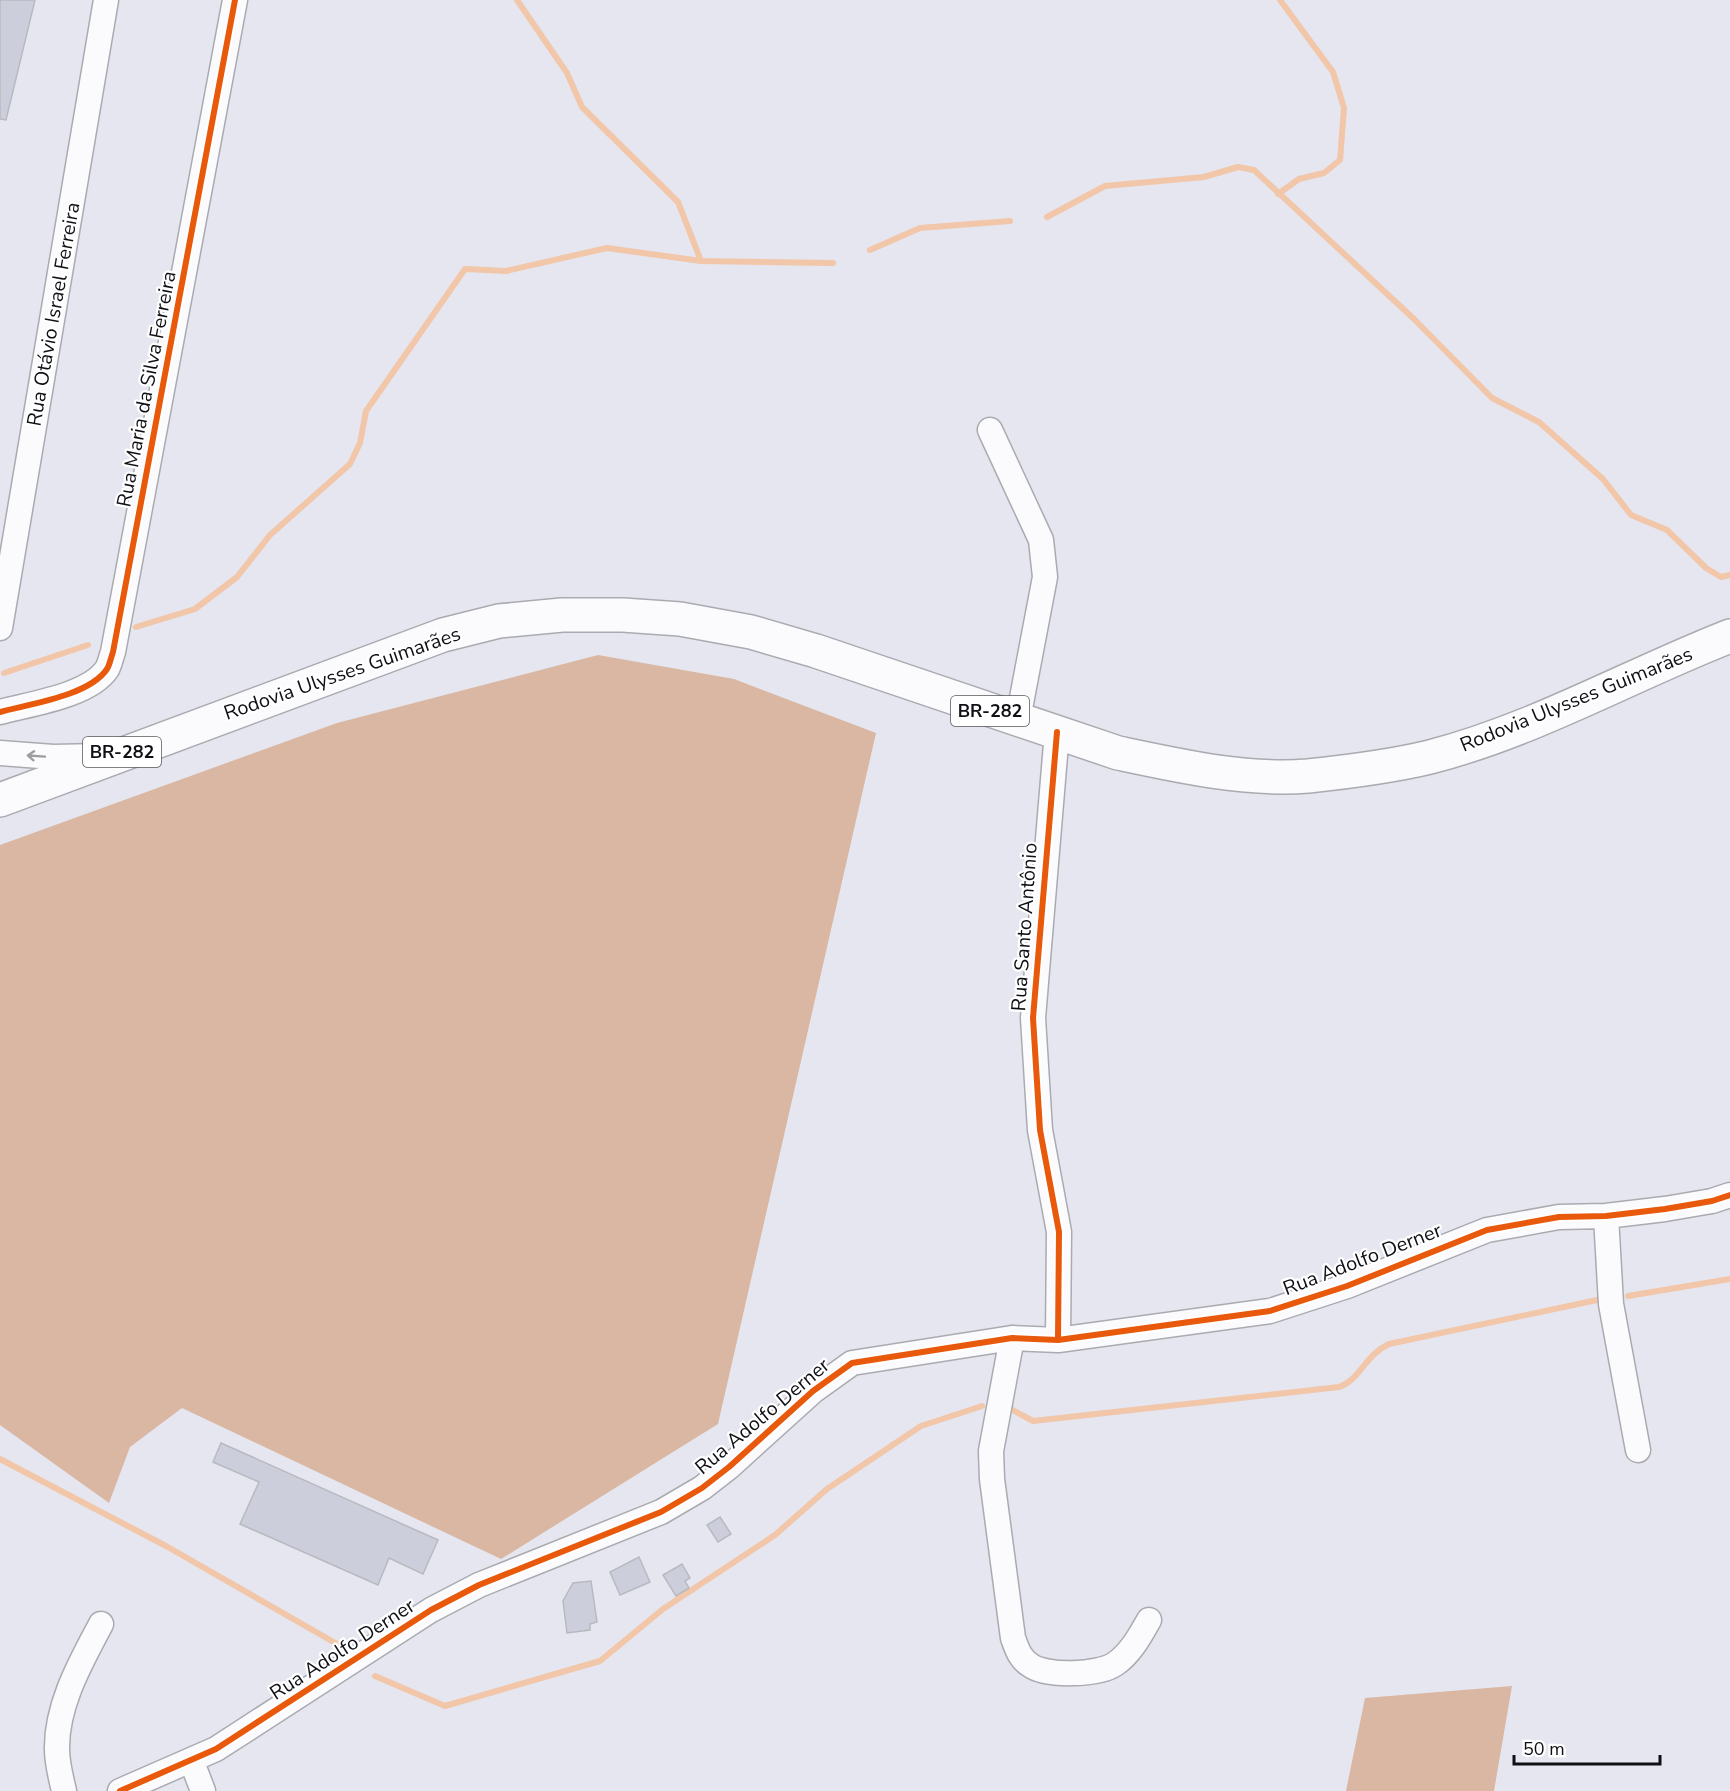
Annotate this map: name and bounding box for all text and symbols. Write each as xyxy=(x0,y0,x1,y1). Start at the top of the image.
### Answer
street label: Rua Otávio Israel Ferreira xyxy=(21,200,86,428)
street label: Rua Maria da Silva Ferreira xyxy=(110,269,183,509)
street label: Rodovia Ulysses Guimarães xyxy=(220,620,464,727)
street label: Rodovia Ulysses Guimarães xyxy=(1456,640,1696,759)
road number: BR-282 xyxy=(951,696,1029,726)
road number: BR-282 xyxy=(83,737,161,767)
one-way arrow xyxy=(27,750,47,761)
street label: Rua Santo Antônio xyxy=(1005,842,1044,1012)
street label: Rua Adolfo Derner xyxy=(1279,1217,1445,1302)
street label: Rua Adolfo Derner xyxy=(689,1352,835,1481)
street label: Rua Adolfo Derner xyxy=(265,1592,420,1706)
scale bar xyxy=(1514,1728,1660,1766)
text: 50 m xyxy=(1523,1737,1565,1761)

